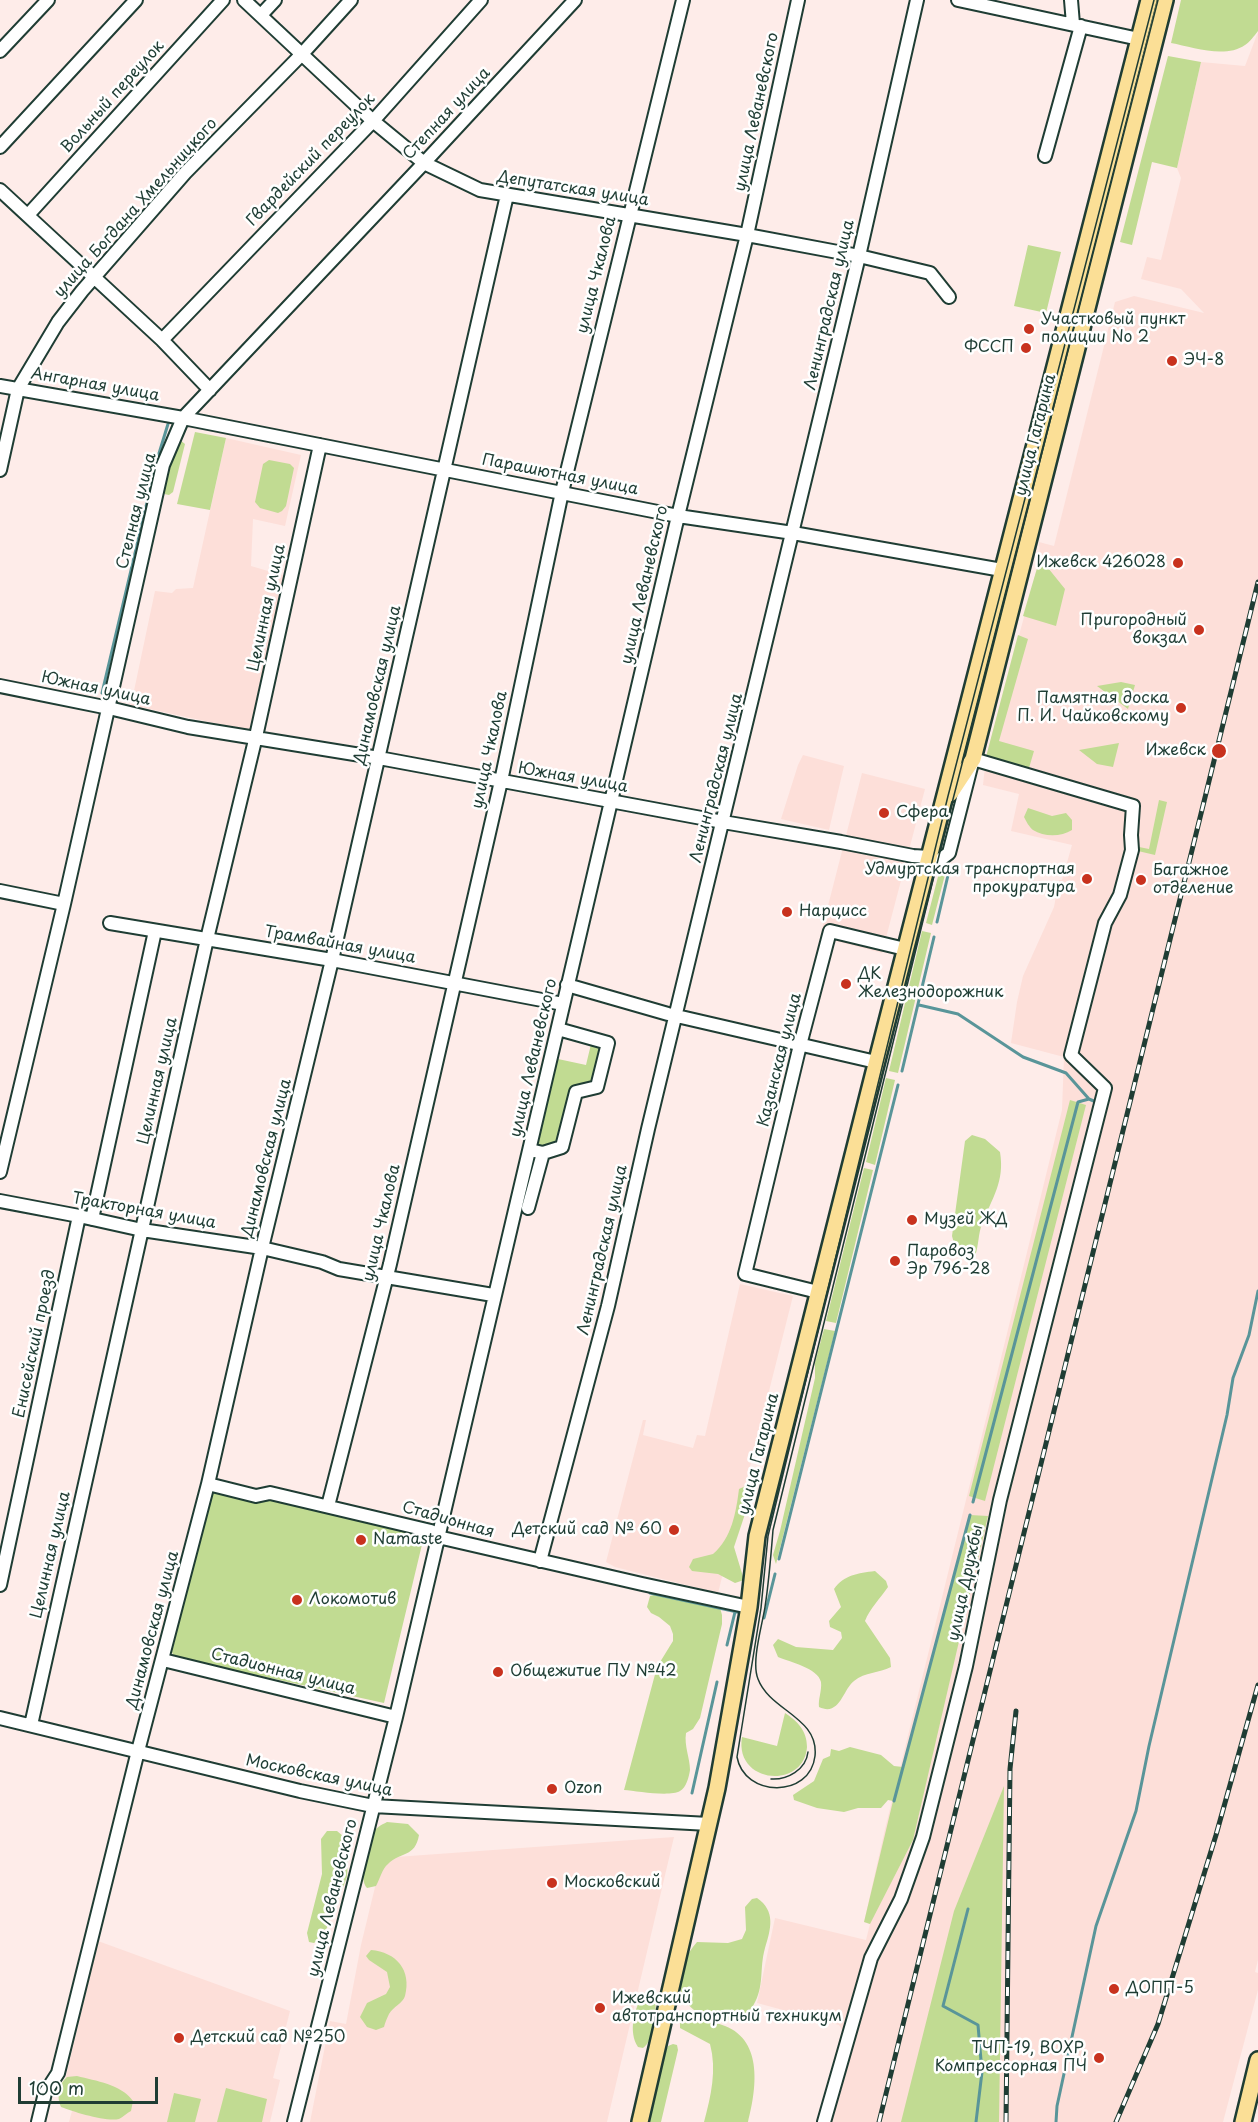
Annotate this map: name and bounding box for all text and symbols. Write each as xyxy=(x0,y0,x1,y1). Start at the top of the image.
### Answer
street label: улица Леваневского xyxy=(731,31,783,193)
street label: Вольный переулок xyxy=(57,37,169,157)
street label: Степная улица xyxy=(399,64,495,164)
street label: Гвардейский переулок xyxy=(243,90,379,230)
street label: улица Богдана Хмельницкого xyxy=(50,114,222,302)
street label: Депутатская улица xyxy=(496,168,650,210)
street label: улица Чкалова xyxy=(573,215,621,335)
street label: Ленинградская улица xyxy=(801,218,859,392)
place label: Участковый пункт полиции No 2 xyxy=(1041,310,1186,348)
marker: Участковый пункт полиции No 2 xyxy=(1022,322,1036,336)
place label: ФССП xyxy=(964,338,1014,358)
marker: ФССП xyxy=(1019,341,1033,355)
place label: ЭЧ-8 xyxy=(1184,351,1224,371)
marker: ЭЧ-8 xyxy=(1165,354,1179,368)
street label: Ангарная улица xyxy=(29,364,161,406)
street label: улица Гагарина xyxy=(1012,372,1060,498)
street label: Парашютная улица xyxy=(480,450,640,500)
street label: Степная улица xyxy=(113,451,161,571)
street label: улица Леваневского xyxy=(617,504,673,666)
street label: Целинная улица xyxy=(244,543,290,673)
place label: Ижевск 426028 xyxy=(1036,553,1166,573)
marker: Ижевск 426028 xyxy=(1171,556,1185,570)
street label: Динамовская улица xyxy=(350,604,406,766)
place label: Пригородный вокзал xyxy=(1081,611,1187,649)
marker: Пригородный вокзал xyxy=(1192,623,1206,637)
street label: Южная улица xyxy=(40,668,152,710)
street label: улица Чкалова xyxy=(468,689,512,811)
place label: Памятная доска П. И. Чайковскому xyxy=(1017,689,1169,727)
street label: Ленинградская улица xyxy=(687,691,747,865)
marker: Памятная доска П. И. Чайковскому xyxy=(1174,701,1188,715)
place label: Ижевск xyxy=(1146,741,1206,761)
marker: Ижевск xyxy=(1210,742,1228,760)
street label: Южная улица xyxy=(517,759,629,797)
place label: Сфера xyxy=(896,803,948,823)
marker: Сфера xyxy=(877,806,891,820)
place label: Удмуртская транспортная прокуратура xyxy=(865,860,1075,898)
place label: Багажное отделение xyxy=(1153,861,1234,899)
marker: Удмуртская транспортная прокуратура xyxy=(1080,872,1094,886)
marker: Багажное отделение xyxy=(1134,873,1148,887)
place label: Нарцисс xyxy=(799,902,867,922)
marker: Нарцисс xyxy=(780,905,794,919)
street label: Трамвайная улица xyxy=(263,922,417,968)
place label: ДК Железнодорожник xyxy=(858,965,1003,1003)
street label: улица Леваневского xyxy=(506,977,562,1139)
marker: ДК Железнодорожник xyxy=(839,977,853,991)
street label: Казанская улица xyxy=(754,991,806,1129)
street label: Целинная улица xyxy=(134,1016,182,1146)
street label: Динамовская улица xyxy=(238,1077,296,1239)
street label: улица Чкалова xyxy=(359,1162,405,1284)
street label: Ленинградская улица xyxy=(574,1163,632,1337)
street label: Тракторная улица xyxy=(71,1189,217,1233)
place label: Музей ЖД xyxy=(924,1210,1008,1230)
marker: Музей ЖД xyxy=(905,1213,919,1227)
place label: Паровоз Эр 796-28 xyxy=(907,1242,991,1280)
marker: Паровоз Эр 796-28 xyxy=(888,1254,902,1268)
street label: Енисейский проезд xyxy=(10,1268,60,1420)
street label: улица Гагарина xyxy=(735,1391,783,1517)
street label: Целинная улица xyxy=(27,1490,75,1620)
street label: Стадионная xyxy=(400,1498,496,1542)
place label: Детский сад № 60 xyxy=(512,1520,662,1540)
marker: Детский сад № 60 xyxy=(667,1523,681,1537)
street label: улица Дружбы xyxy=(944,1523,988,1643)
place label: Namaste xyxy=(373,1530,443,1550)
marker: Namaste xyxy=(354,1533,368,1547)
street label: Динамовская улица xyxy=(123,1549,183,1711)
place label: Локомотив xyxy=(309,1590,396,1610)
marker: Локомотив xyxy=(290,1593,304,1607)
street label: Стадионная улица xyxy=(209,1645,357,1699)
place label: Общежитие ПУ №42 xyxy=(510,1662,677,1682)
marker: Общежитие ПУ №42 xyxy=(491,1665,505,1679)
street label: Московская улица xyxy=(244,1751,394,1801)
place label: Ozon xyxy=(564,1779,602,1799)
marker: Ozon xyxy=(545,1782,559,1796)
street label: улица Леваневского xyxy=(304,1817,362,1979)
place label: Московский xyxy=(564,1873,661,1893)
marker: Московский xyxy=(545,1876,559,1890)
place label: ДОПП-5 xyxy=(1126,1979,1194,1999)
marker: ДОПП-5 xyxy=(1107,1982,1121,1996)
place label: Ижевский автотранспортный техникум xyxy=(612,1989,842,2027)
marker: Ижевский автотранспортный техникум xyxy=(593,2001,607,2015)
place label: Детский сад №250 xyxy=(191,2028,345,2048)
marker: Детский сад №250 xyxy=(172,2031,186,2045)
place label: ТЧП-19, ВОХР, Компрессорная ПЧ xyxy=(935,2039,1087,2077)
marker: ТЧП-19, ВОХР, Компрессорная ПЧ xyxy=(1092,2051,1106,2065)
scale bar xyxy=(21,2065,160,2103)
text: 100 m xyxy=(29,2074,84,2101)

